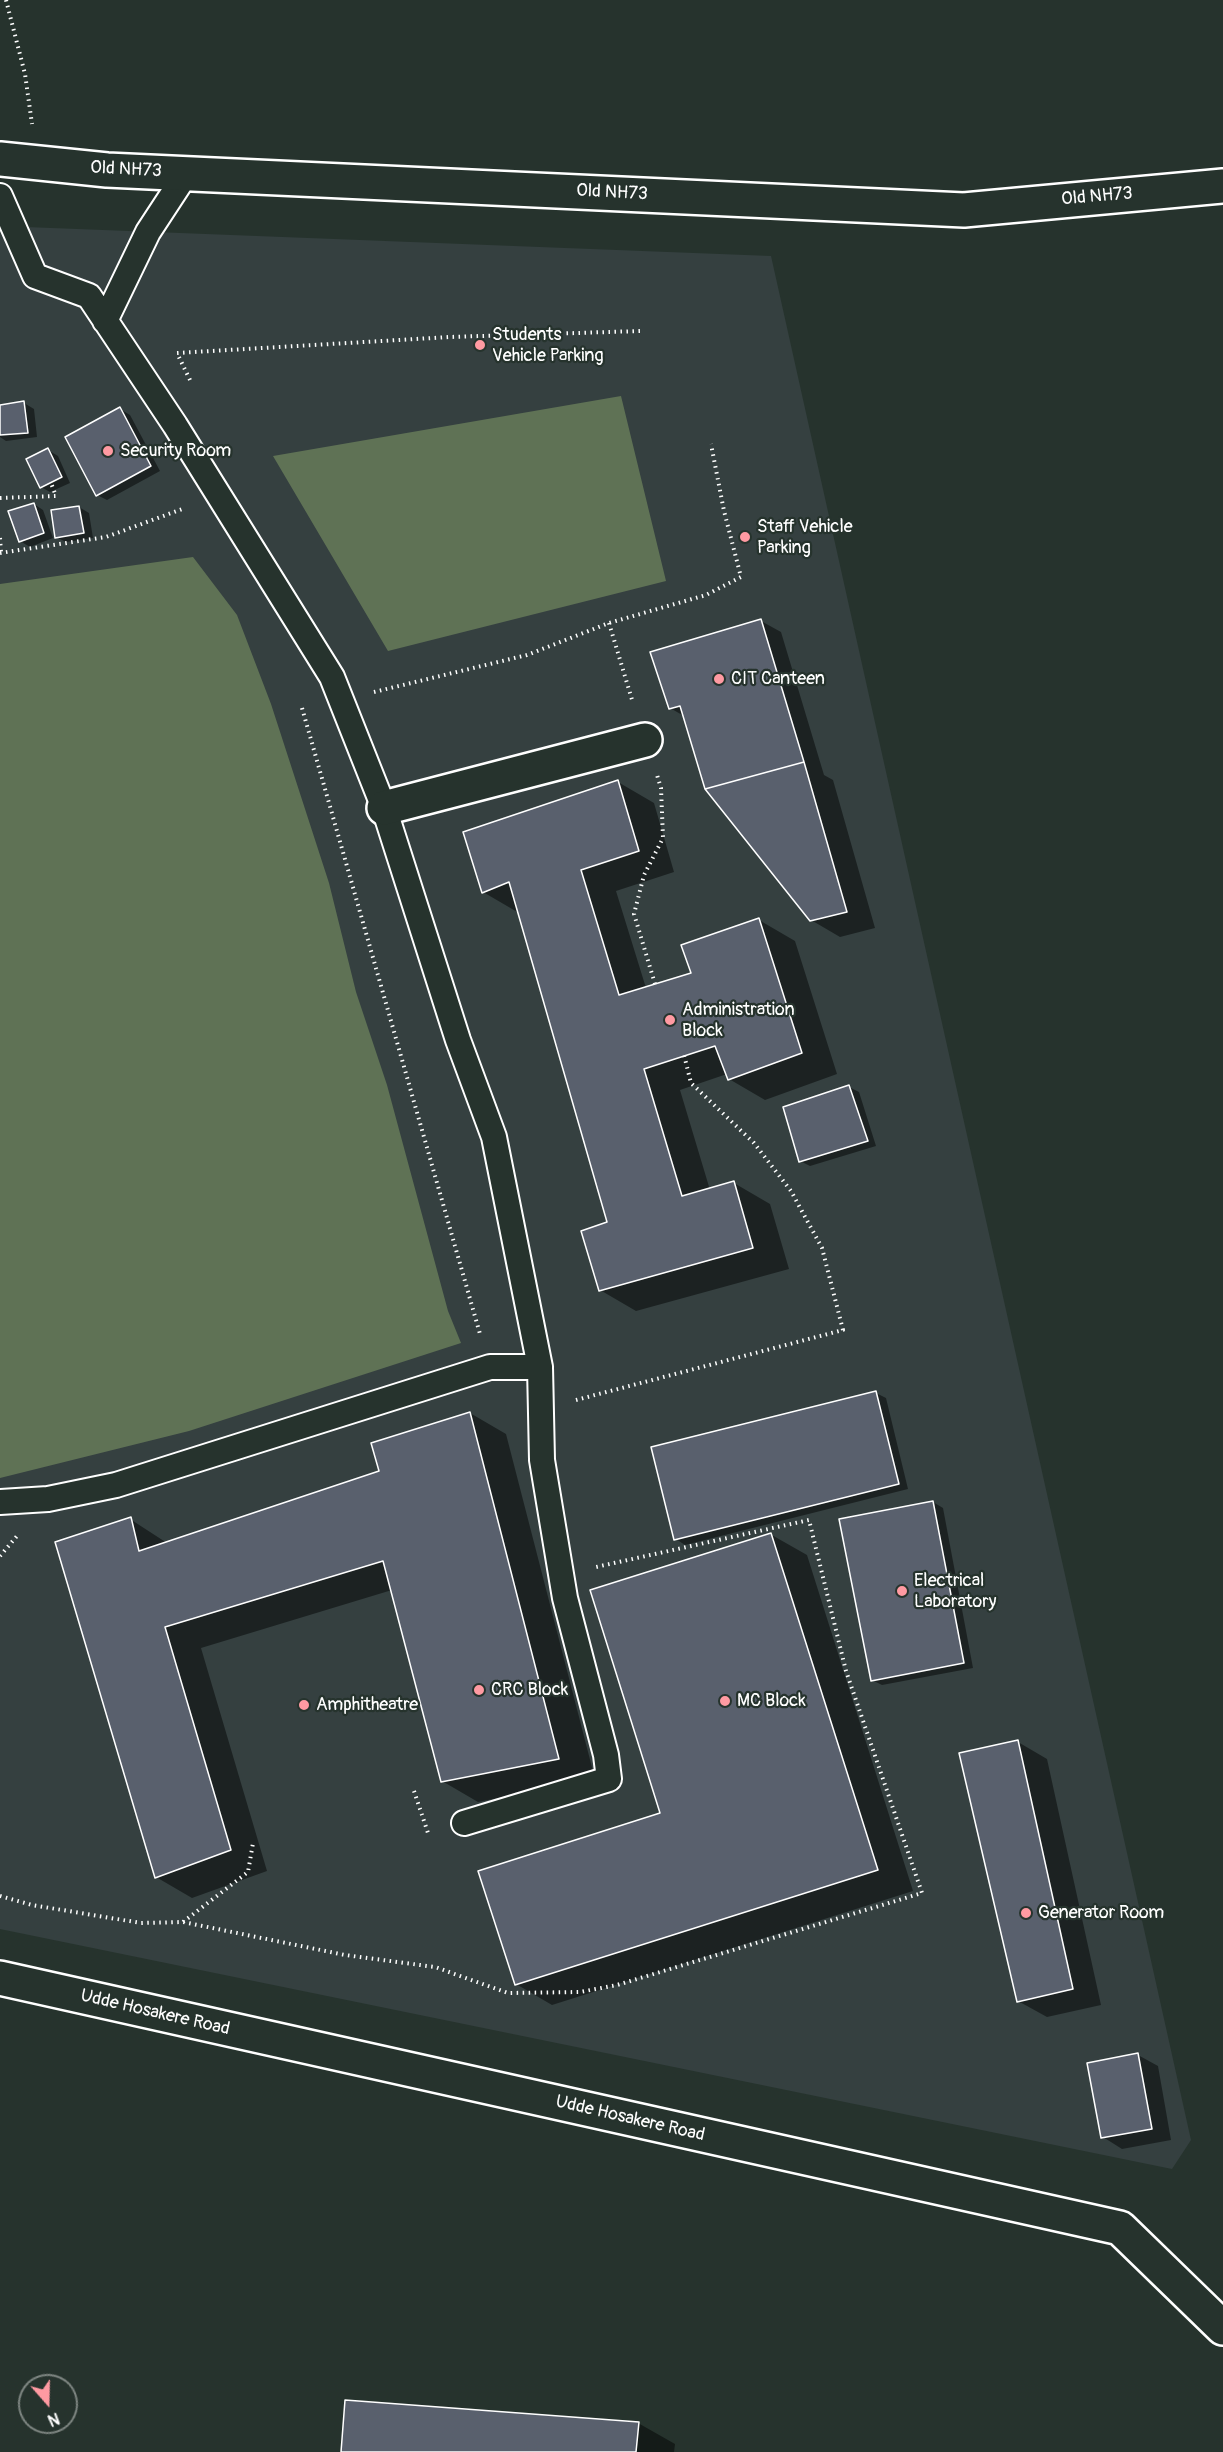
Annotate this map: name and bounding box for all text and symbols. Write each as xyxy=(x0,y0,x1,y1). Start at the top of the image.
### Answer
street label: Old NH73 xyxy=(90,157,162,183)
street label: Old NH73 xyxy=(576,180,648,206)
street label: Old NH73 xyxy=(1060,183,1134,211)
place label: Students Vehicle Parking xyxy=(492,324,603,366)
marker: Students Vehicle Parking xyxy=(473,338,487,352)
place label: Security Room xyxy=(120,440,231,462)
marker: Security Room xyxy=(101,444,115,458)
place label: Staff Vehicle Parking xyxy=(757,516,853,558)
marker: Staff Vehicle Parking xyxy=(738,530,752,544)
place label: CIT Canteen xyxy=(731,668,825,690)
marker: CIT Canteen xyxy=(712,672,726,686)
place label: Administration Block xyxy=(682,999,795,1042)
marker: Administration Block xyxy=(663,1013,677,1027)
place label: Electrical Laboratory xyxy=(914,1570,996,1612)
marker: Electrical Laboratory xyxy=(895,1584,909,1598)
place label: CRC Block xyxy=(491,1679,568,1701)
marker: CRC Block xyxy=(472,1683,486,1697)
place label: MC Block xyxy=(737,1690,806,1712)
place label: Amphitheatre xyxy=(316,1694,418,1716)
marker: MC Block xyxy=(718,1694,732,1708)
marker: Amphitheatre xyxy=(297,1698,311,1712)
place label: Generator Room xyxy=(1038,1902,1164,1924)
marker: Generator Room xyxy=(1019,1906,1033,1920)
street label: Udde Hosakere Road xyxy=(78,1985,232,2041)
street label: Udde Hosakere Road xyxy=(553,2091,707,2147)
north arrow xyxy=(18,2374,78,2434)
text: N xyxy=(45,2408,62,2430)

